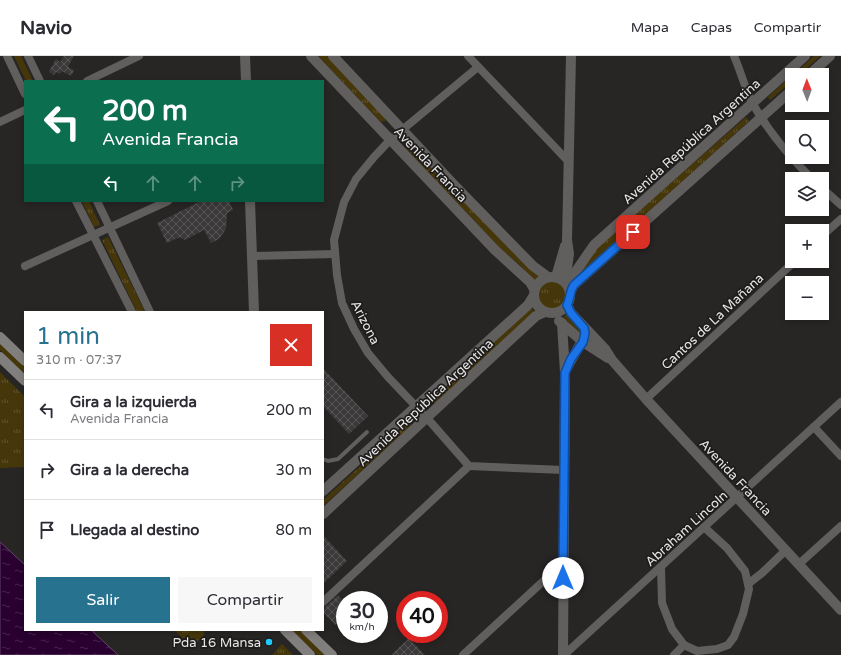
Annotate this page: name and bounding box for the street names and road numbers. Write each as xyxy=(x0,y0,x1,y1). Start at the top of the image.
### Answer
street label: Avenida República Argentina xyxy=(620,76,764,208)
street label: Avenida Francia xyxy=(390,124,470,206)
street label: Cantos de La Mañana xyxy=(658,270,767,373)
street label: Arizona xyxy=(347,298,383,347)
street label: Avenida República Argentina xyxy=(355,336,497,470)
street label: Avenida Francia xyxy=(696,436,775,519)
street label: Abraham Lincoln xyxy=(642,488,731,570)

